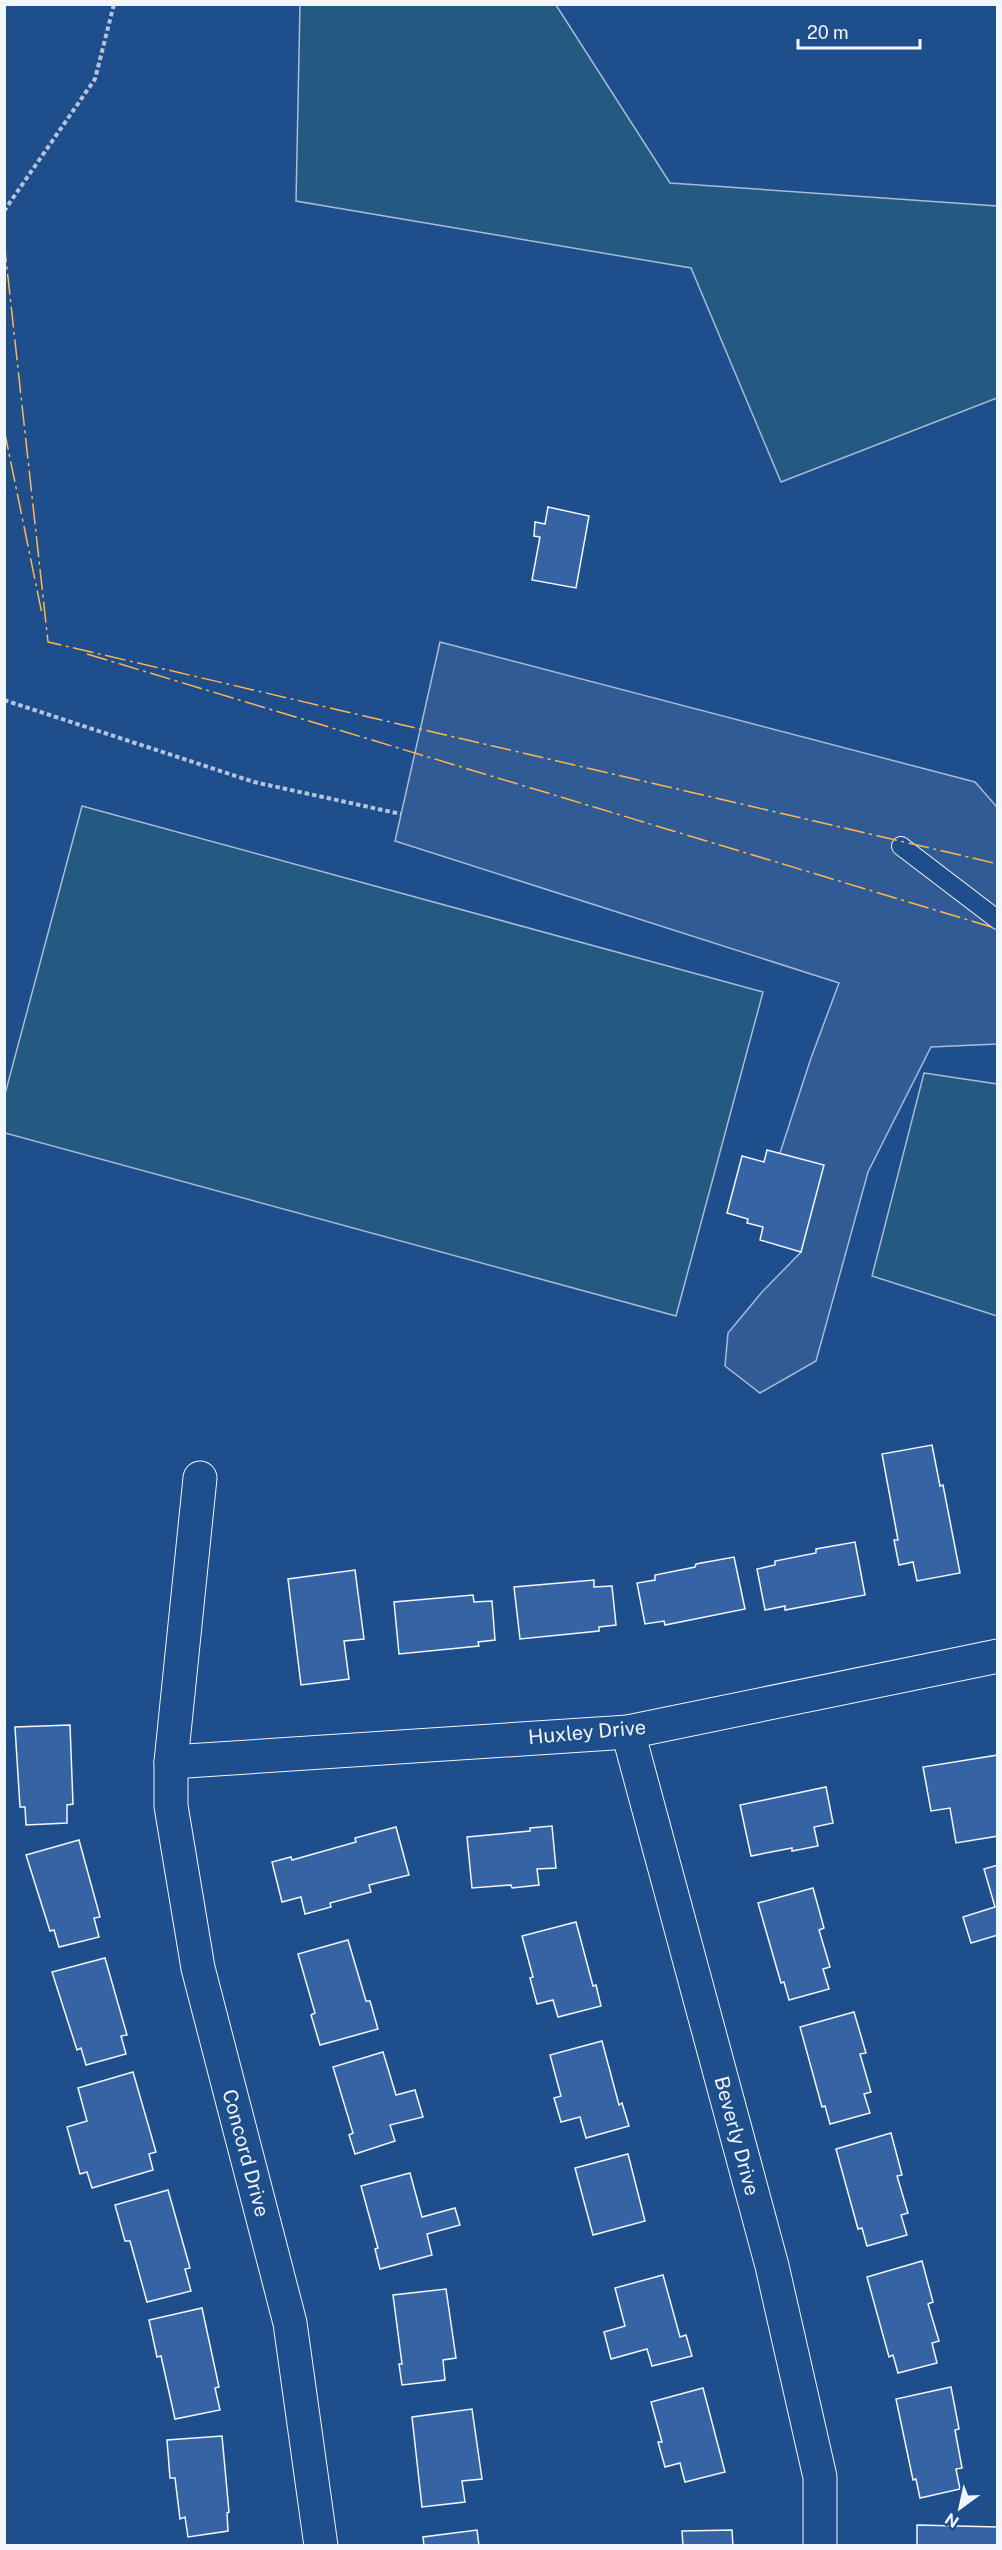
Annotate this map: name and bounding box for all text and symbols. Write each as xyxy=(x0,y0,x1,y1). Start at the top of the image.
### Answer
scale bar xyxy=(798,12,920,50)
text: 20 m xyxy=(807,22,849,43)
street label: Huxley Drive xyxy=(527,1715,647,1749)
street label: Beverly Drive xyxy=(710,2074,764,2198)
street label: Concord Drive xyxy=(217,2087,275,2219)
north arrow xyxy=(930,2478,990,2538)
text: N xyxy=(942,2509,963,2532)

